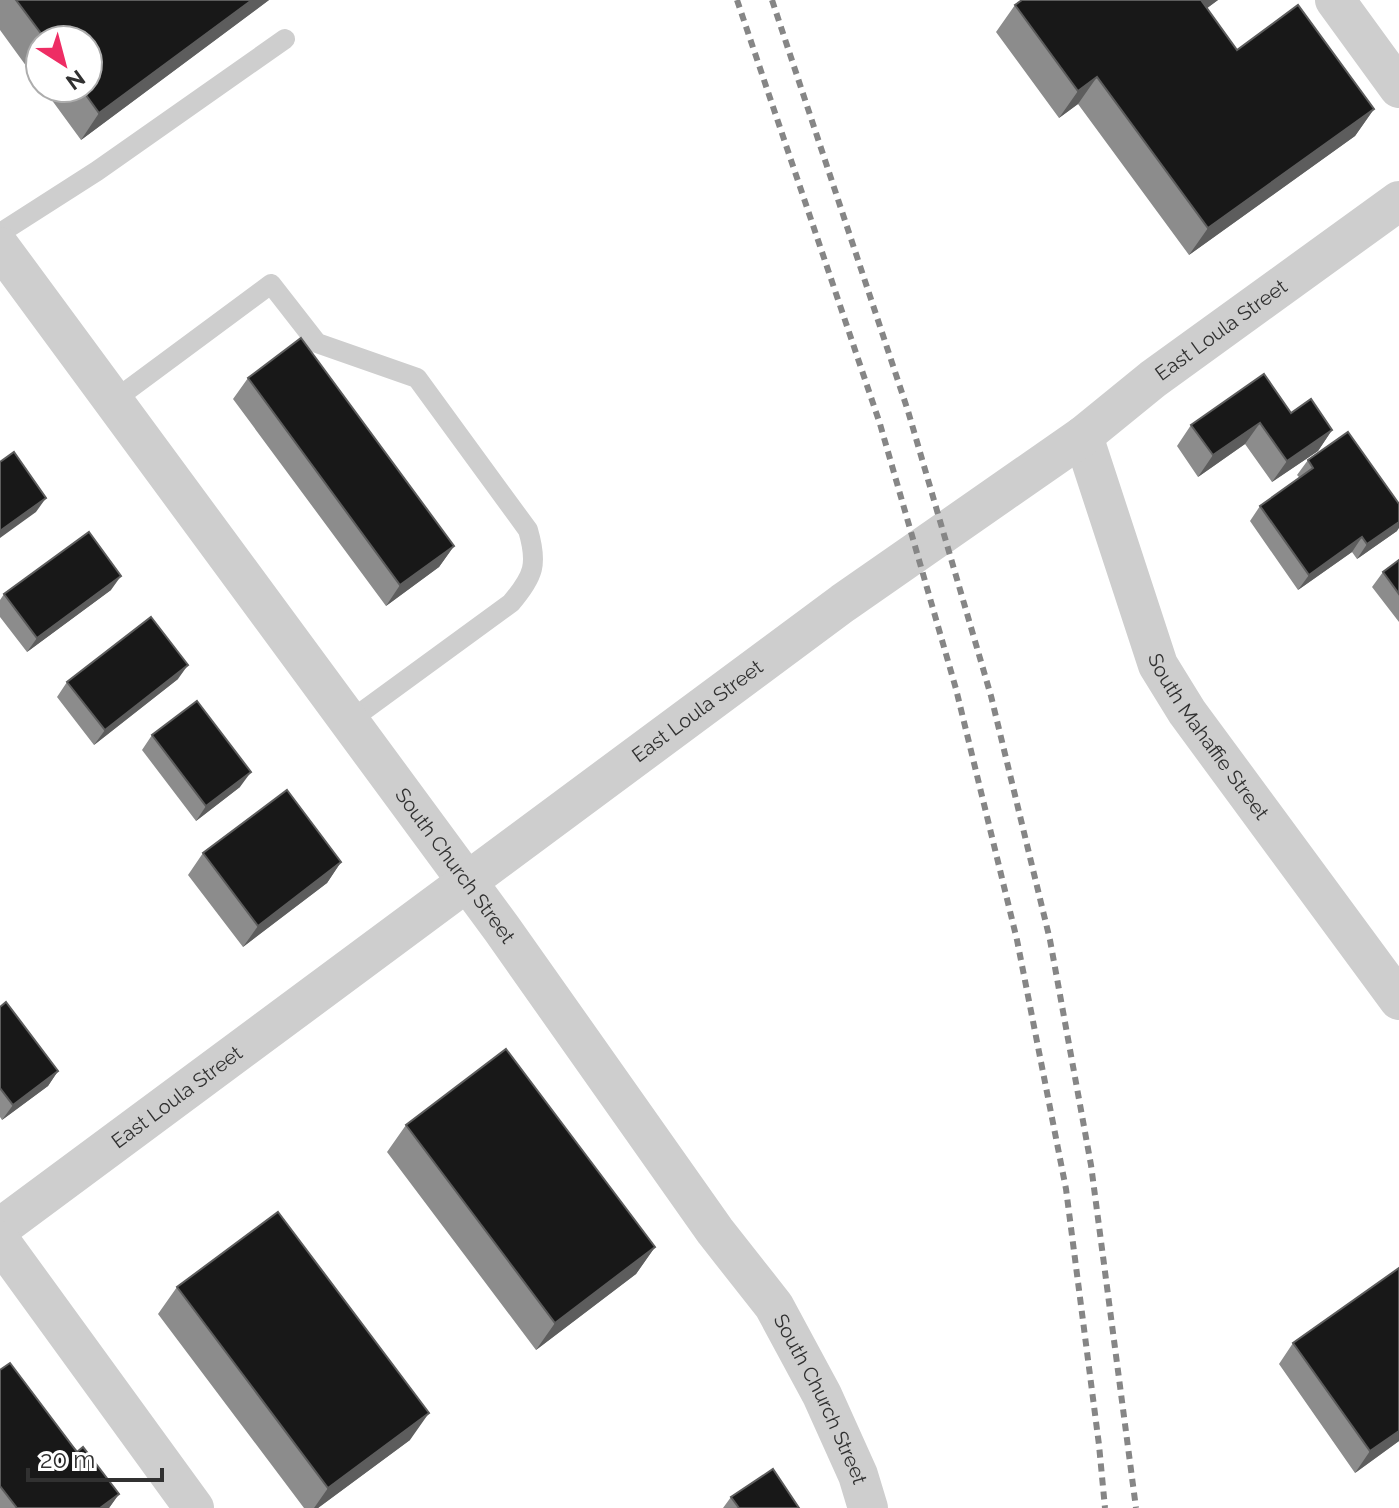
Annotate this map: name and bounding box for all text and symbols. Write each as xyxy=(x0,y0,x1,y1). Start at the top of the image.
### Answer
north arrow xyxy=(24,24,104,104)
text: N xyxy=(61,65,90,96)
street label: East Loula Street xyxy=(1150,274,1292,385)
street label: South Mahaffie Street xyxy=(1143,650,1274,824)
street label: East Loula Street xyxy=(627,655,768,767)
street label: South Church Street xyxy=(390,783,520,948)
street label: East Loula Street xyxy=(107,1040,247,1153)
street label: South Church Street xyxy=(769,1310,872,1487)
scale bar xyxy=(28,1432,162,1482)
text: 20 m xyxy=(40,1445,95,1474)

